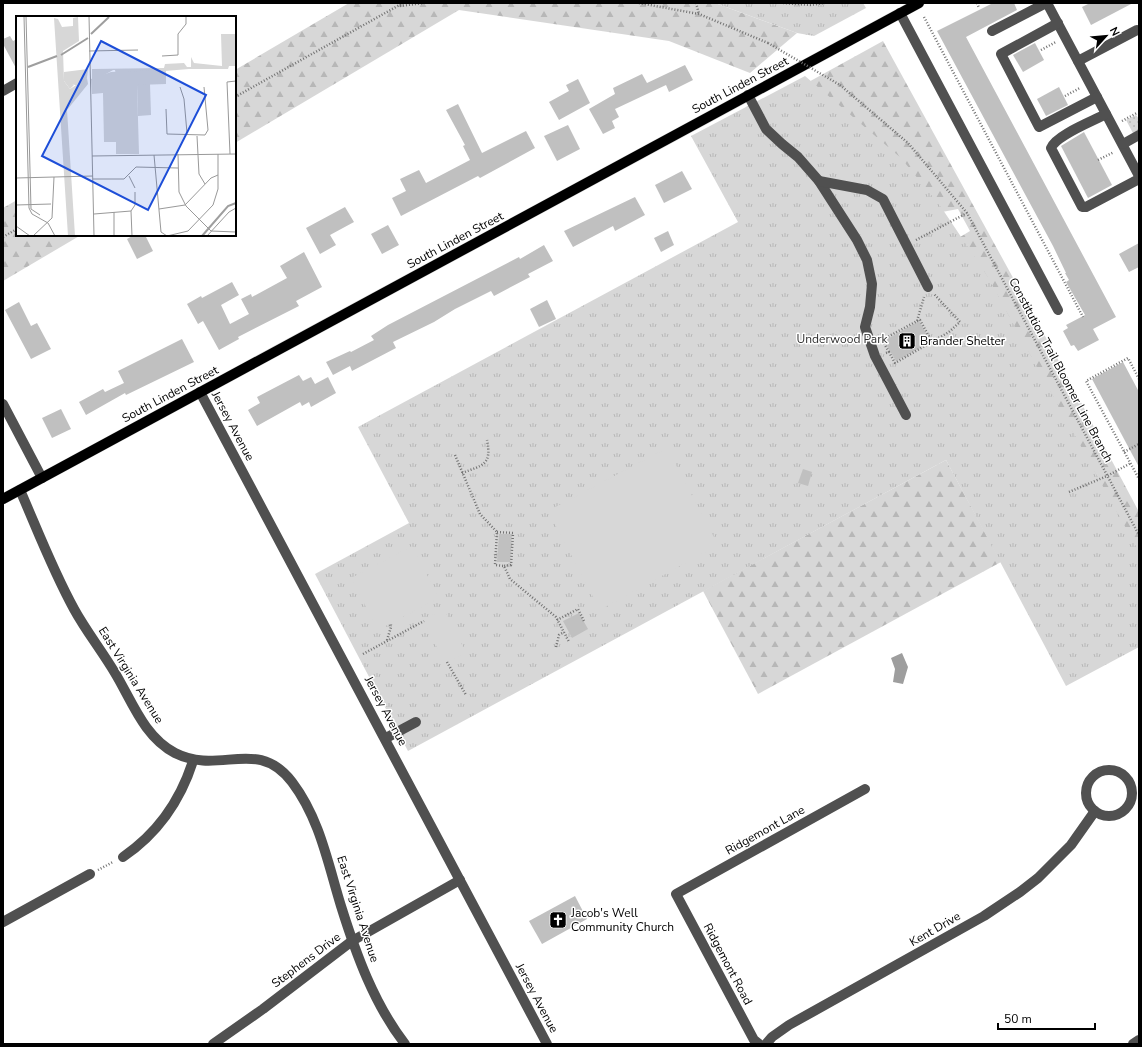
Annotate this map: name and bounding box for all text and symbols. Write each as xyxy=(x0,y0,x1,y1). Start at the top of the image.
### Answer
inset map xyxy=(16,16,236,236)
north arrow xyxy=(1086,16,1126,56)
text: N xyxy=(1106,25,1123,39)
street label: South Linden Street xyxy=(689,52,792,117)
street label: South Linden Street xyxy=(404,207,507,272)
street label: Constitution Trail Bloomer Line Branch xyxy=(1005,275,1117,465)
park label: Underwood Park xyxy=(797,331,888,347)
building icon: Brander Shelter xyxy=(897,331,917,351)
place label: Brander Shelter xyxy=(920,333,1006,349)
street label: South Linden Street xyxy=(119,361,222,426)
street label: Jersey Avenue xyxy=(207,388,258,464)
street label: East Virginia Avenue xyxy=(95,624,167,726)
street label: Jersey Avenue xyxy=(360,673,411,749)
street label: Ridgemont Lane xyxy=(722,802,808,858)
street label: East Virginia Avenue xyxy=(333,854,383,964)
place label: Jacob's Well Community Church xyxy=(570,905,674,935)
street label: Kent Drive xyxy=(907,908,963,950)
church icon: Jacob's Well Community Church xyxy=(548,910,568,930)
street label: Ridgemont Road xyxy=(700,920,756,1008)
street label: Stephens Drive xyxy=(268,929,344,991)
street label: Jersey Avenue xyxy=(511,960,562,1036)
scale bar xyxy=(998,1005,1095,1031)
text: 50 m xyxy=(1004,1011,1032,1027)

